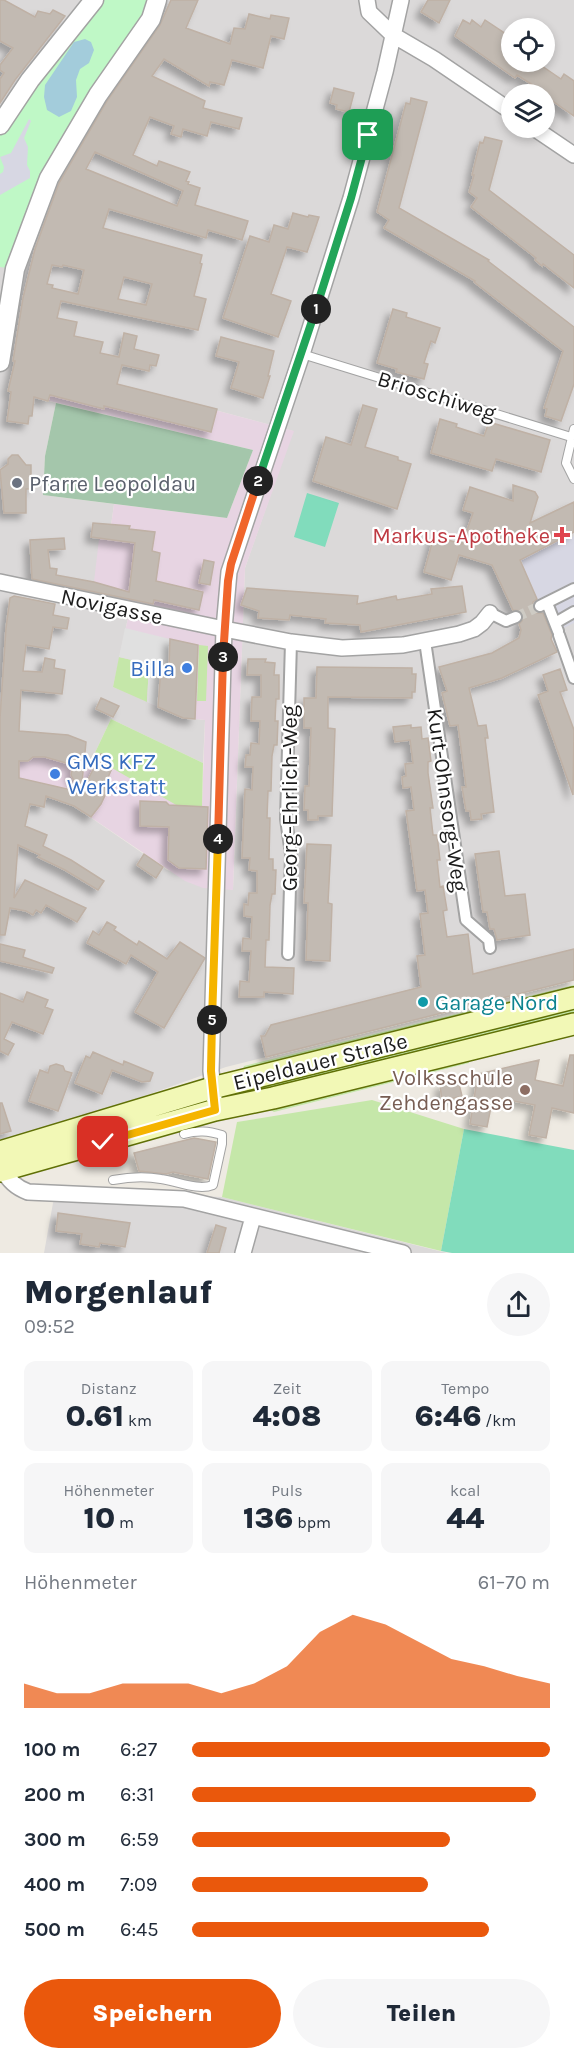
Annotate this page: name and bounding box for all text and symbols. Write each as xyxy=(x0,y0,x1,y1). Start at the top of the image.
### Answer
map controls xyxy=(501,18,555,138)
button: locate xyxy=(501,18,555,72)
button: layers xyxy=(501,84,555,138)
pin xyxy=(342,109,393,160)
icon: arrive xyxy=(351,118,384,151)
pin: 1 xyxy=(301,294,331,324)
text: 1 xyxy=(313,299,319,318)
street label: Brioschiweg xyxy=(374,366,500,426)
pin: 2 xyxy=(243,466,273,496)
place label: Pfarre Leopoldau xyxy=(29,471,196,497)
text: 2 xyxy=(253,471,263,490)
marker: Pfarre Leopoldau xyxy=(10,476,24,490)
place label: Markus-Apotheke xyxy=(372,523,550,549)
marker: Markus-Apotheke xyxy=(555,528,569,542)
street label: Novigasse xyxy=(58,583,165,630)
pin: 3 xyxy=(208,642,238,672)
text: 3 xyxy=(218,647,228,666)
place label: Billa xyxy=(130,656,175,682)
marker: Billa xyxy=(180,661,194,675)
street label: Georg-Ehrlich-Weg xyxy=(277,704,303,891)
street label: Kurt-Ohnsorg-Weg xyxy=(421,707,473,894)
place label: GMS KFZ Werkstatt xyxy=(67,749,166,800)
marker: GMS KFZ Werkstatt xyxy=(48,767,62,781)
pin: 4 xyxy=(203,824,233,854)
text: 4 xyxy=(213,829,223,848)
place label: Garage Nord xyxy=(435,990,558,1016)
marker: Garage Nord xyxy=(416,995,430,1009)
pin: 5 xyxy=(197,1005,227,1035)
text: 5 xyxy=(207,1010,217,1029)
street label: Eipeldauer Straße xyxy=(230,1028,410,1096)
place label: Volksschule Zehdengasse xyxy=(379,1065,513,1116)
marker: Volksschule Zehdengasse xyxy=(518,1083,532,1097)
pin xyxy=(77,1116,128,1167)
icon: check xyxy=(86,1125,119,1158)
text: Morgenlauf xyxy=(24,1273,212,1311)
button: share xyxy=(487,1273,550,1336)
text: 09:52 xyxy=(24,1315,75,1338)
text: Distanz xyxy=(81,1379,137,1398)
text: Zeit xyxy=(273,1379,301,1398)
text: Tempo xyxy=(441,1379,489,1398)
text: 0.61 xyxy=(65,1398,124,1434)
text: 4:08 xyxy=(253,1398,321,1434)
text: 6:46 xyxy=(415,1398,481,1434)
text: km xyxy=(124,1411,152,1430)
text: /km xyxy=(481,1411,516,1430)
text: Höhenmeter xyxy=(64,1481,154,1500)
text: Puls xyxy=(271,1481,303,1500)
text: kcal xyxy=(450,1481,481,1500)
text: 10 xyxy=(83,1500,115,1536)
text: 136 xyxy=(243,1500,293,1536)
text: 44 xyxy=(446,1500,484,1536)
text: m xyxy=(115,1513,134,1532)
text: bpm xyxy=(293,1513,331,1532)
text: Höhenmeter xyxy=(24,1571,137,1594)
text: 61–70 m xyxy=(478,1571,550,1594)
text: 100 m xyxy=(24,1738,80,1761)
text: 6:27 xyxy=(120,1738,157,1761)
text: 200 m xyxy=(24,1783,85,1806)
text: 6:31 xyxy=(120,1783,154,1806)
text: 300 m xyxy=(24,1828,86,1851)
text: 6:59 xyxy=(120,1828,159,1851)
text: 400 m xyxy=(24,1873,85,1896)
text: 7:09 xyxy=(120,1873,157,1896)
text: 500 m xyxy=(24,1918,85,1941)
text: 6:45 xyxy=(120,1918,159,1941)
button: Speichern xyxy=(24,1979,281,2048)
button: Teilen xyxy=(293,1979,550,2048)

